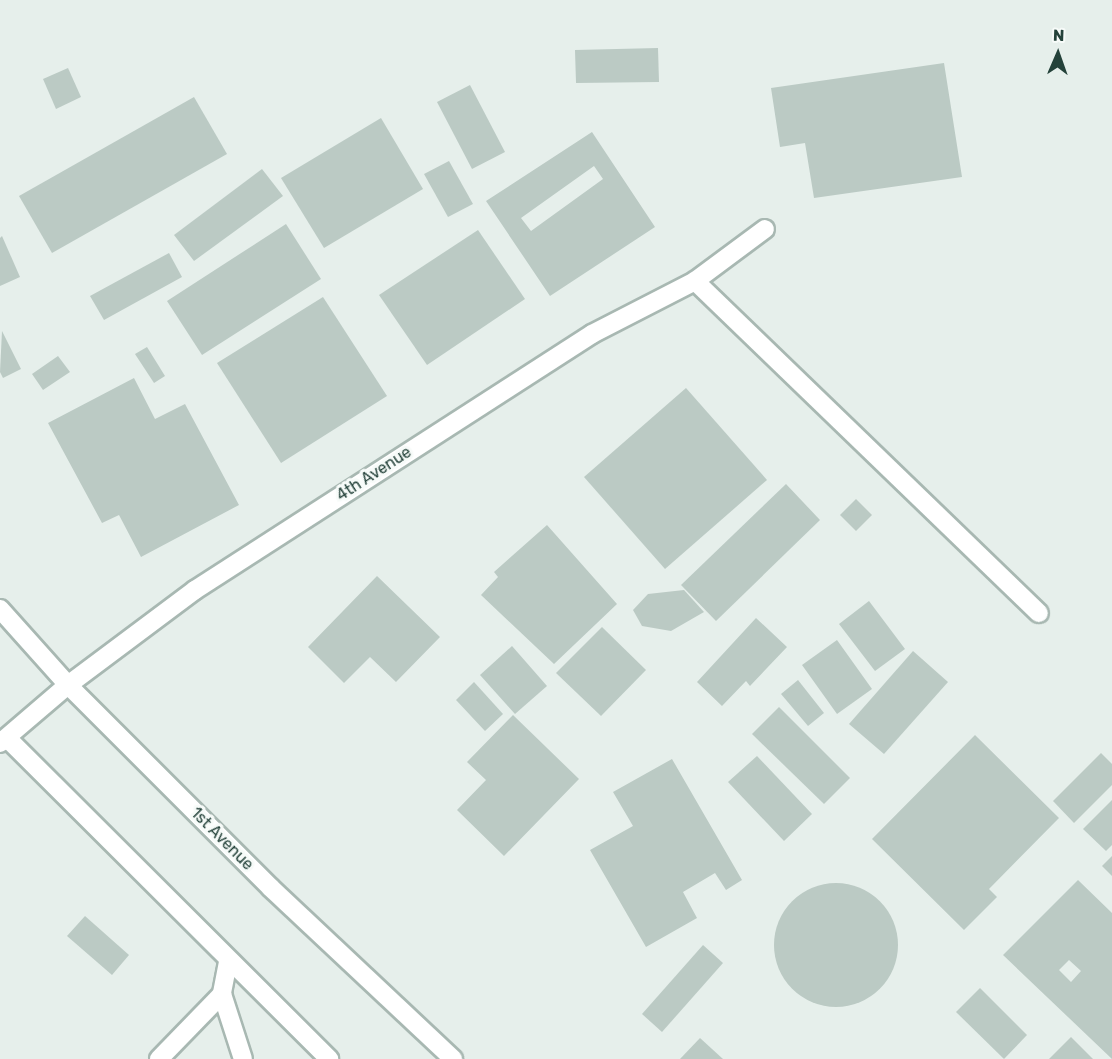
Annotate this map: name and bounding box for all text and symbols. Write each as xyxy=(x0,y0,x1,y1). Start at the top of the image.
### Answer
north arrow xyxy=(1028,24,1088,84)
text: N xyxy=(1053,26,1065,45)
street label: 4th Avenue xyxy=(333,443,415,505)
street label: 1st Avenue xyxy=(186,803,258,875)

